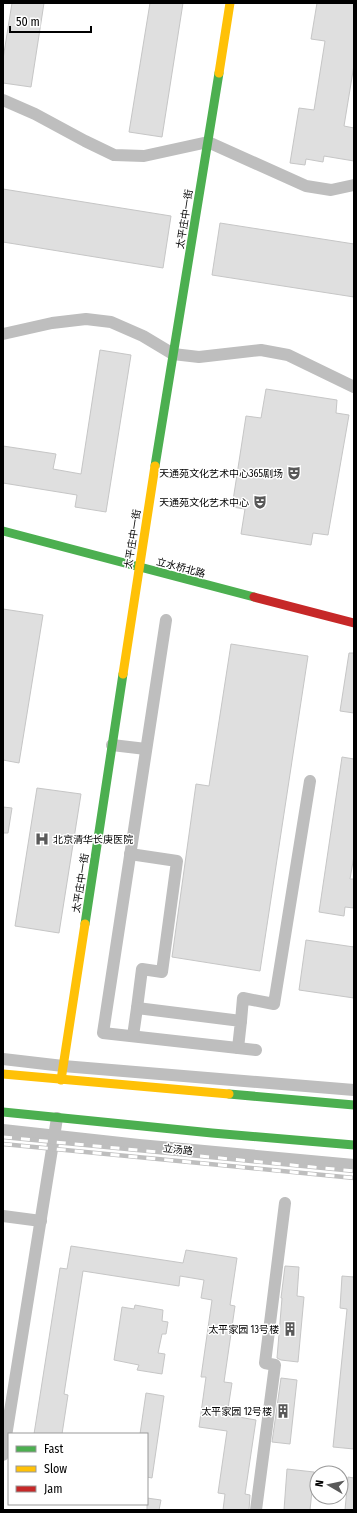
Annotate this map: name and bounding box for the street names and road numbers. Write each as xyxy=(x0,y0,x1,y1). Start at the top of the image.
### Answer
street label: 太平庄中一街 xyxy=(174,189,196,250)
street label: 太平庄中一街 xyxy=(122,509,144,570)
street label: 立水桥北路 xyxy=(155,556,206,580)
street label: 太平庄中一街 xyxy=(70,853,92,914)
street label: 立汤路 xyxy=(162,1142,193,1158)

